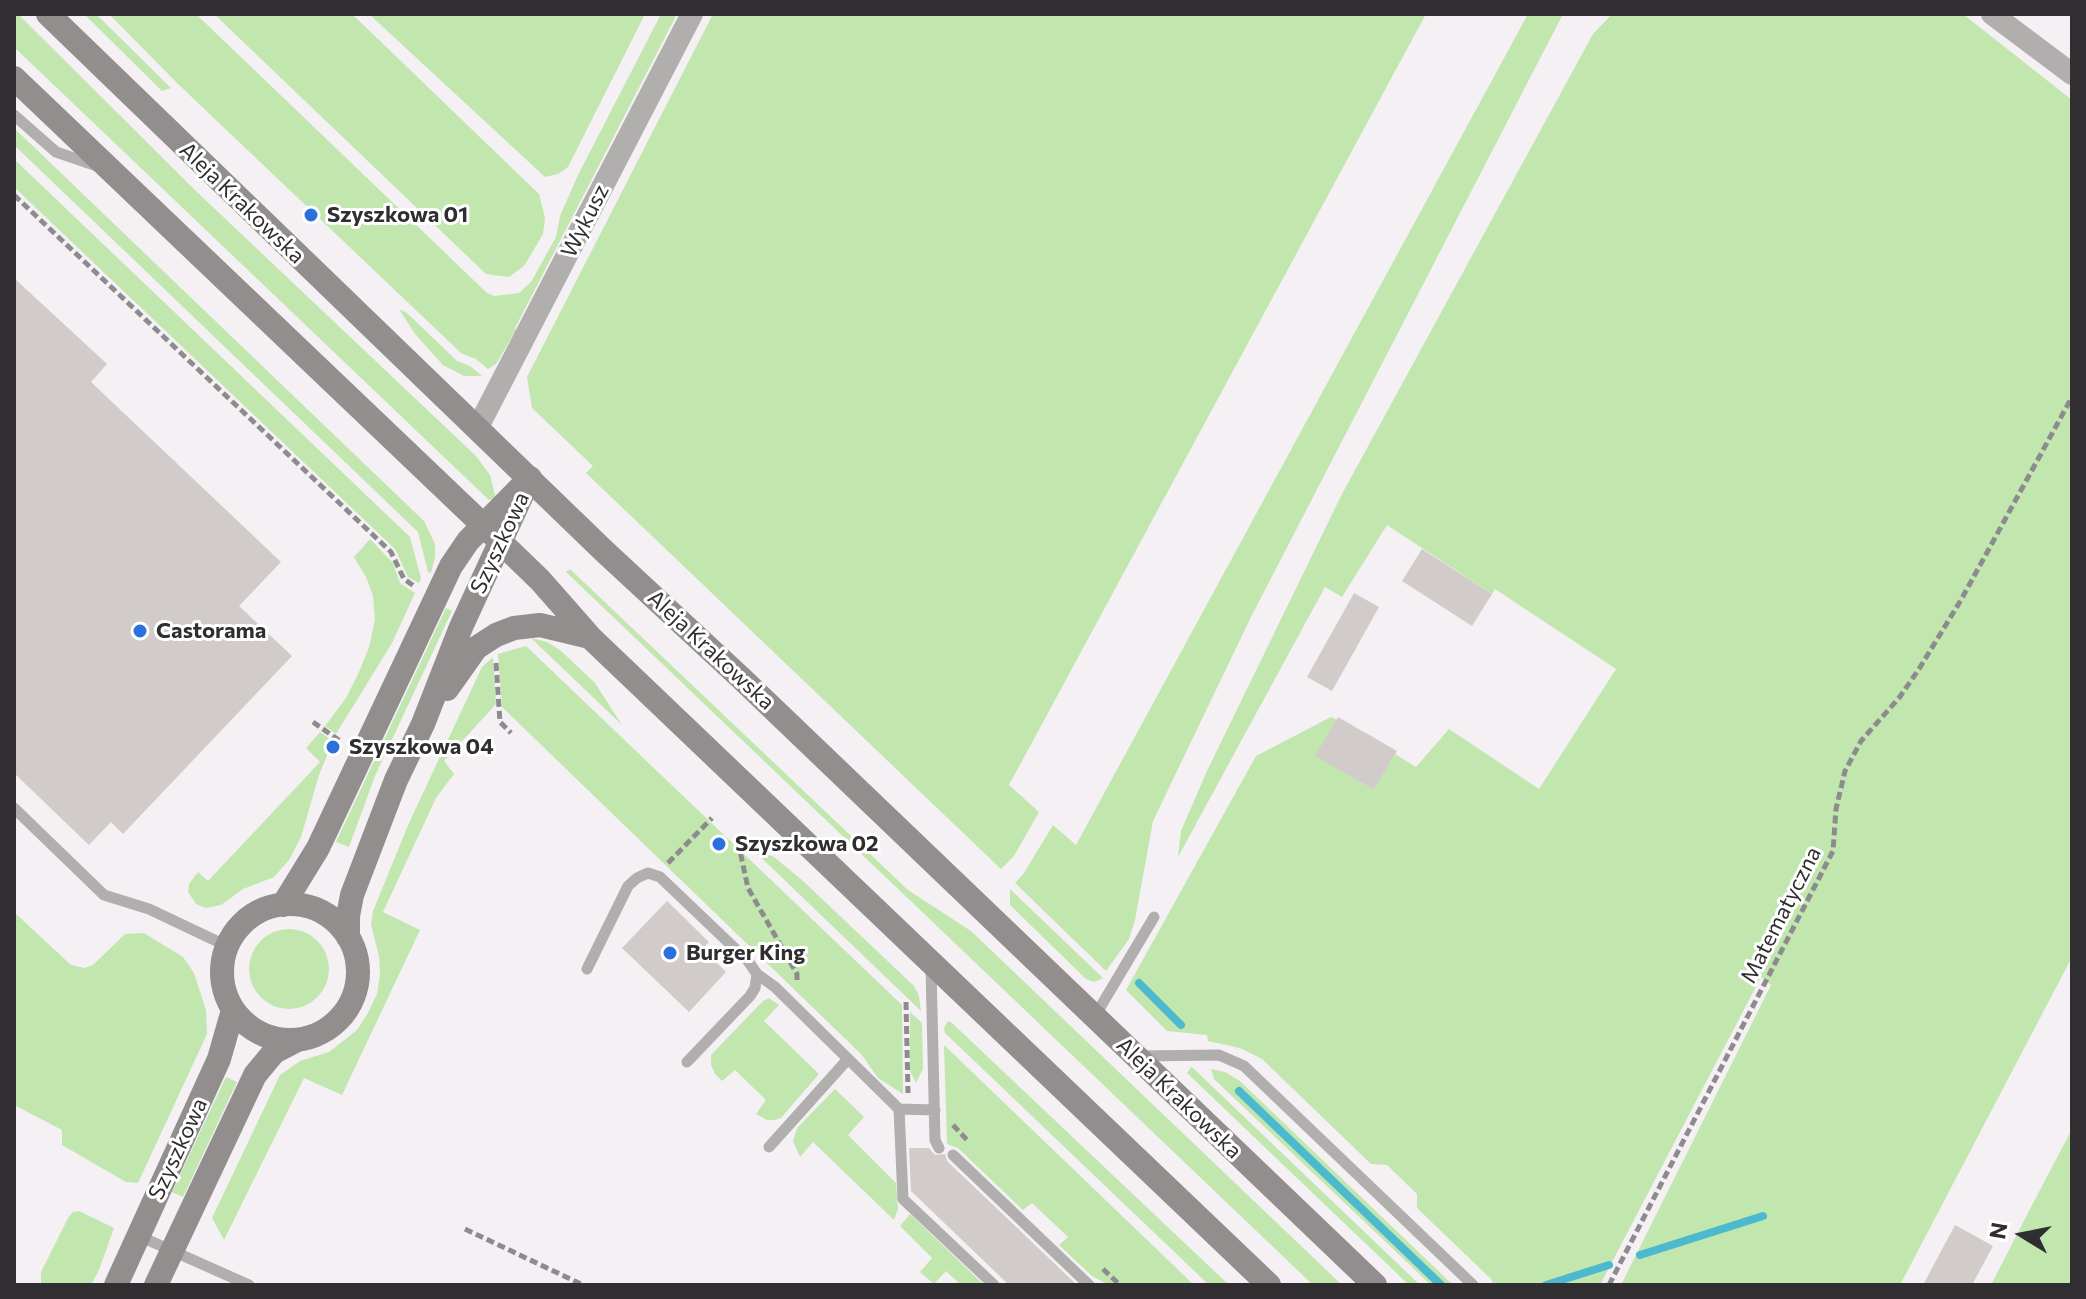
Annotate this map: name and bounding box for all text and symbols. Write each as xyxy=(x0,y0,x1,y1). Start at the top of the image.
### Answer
street label: Aleja Krakowska xyxy=(174,137,310,269)
street label: Wykusz xyxy=(555,180,615,262)
place label: Szyszkowa 01 xyxy=(327,202,468,228)
marker: Szyszkowa 01 xyxy=(302,206,320,224)
street label: Szyszkowa xyxy=(465,488,535,598)
street label: Aleja Krakowska xyxy=(642,585,780,715)
place label: Castorama xyxy=(156,618,266,644)
marker: Castorama xyxy=(131,622,149,640)
place label: Szyszkowa 04 xyxy=(349,734,494,760)
marker: Szyszkowa 04 xyxy=(324,738,342,756)
place label: Szyszkowa 02 xyxy=(735,831,879,857)
marker: Szyszkowa 02 xyxy=(710,835,728,853)
street label: Matematyczna xyxy=(1735,842,1827,988)
place label: Burger King xyxy=(686,940,805,966)
marker: Burger King xyxy=(661,944,679,962)
street label: Aleja Krakowska xyxy=(1111,1032,1247,1164)
street label: Szyszkowa xyxy=(143,1094,213,1204)
north arrow xyxy=(1982,1195,2062,1275)
text: N xyxy=(1983,1220,2013,1241)

